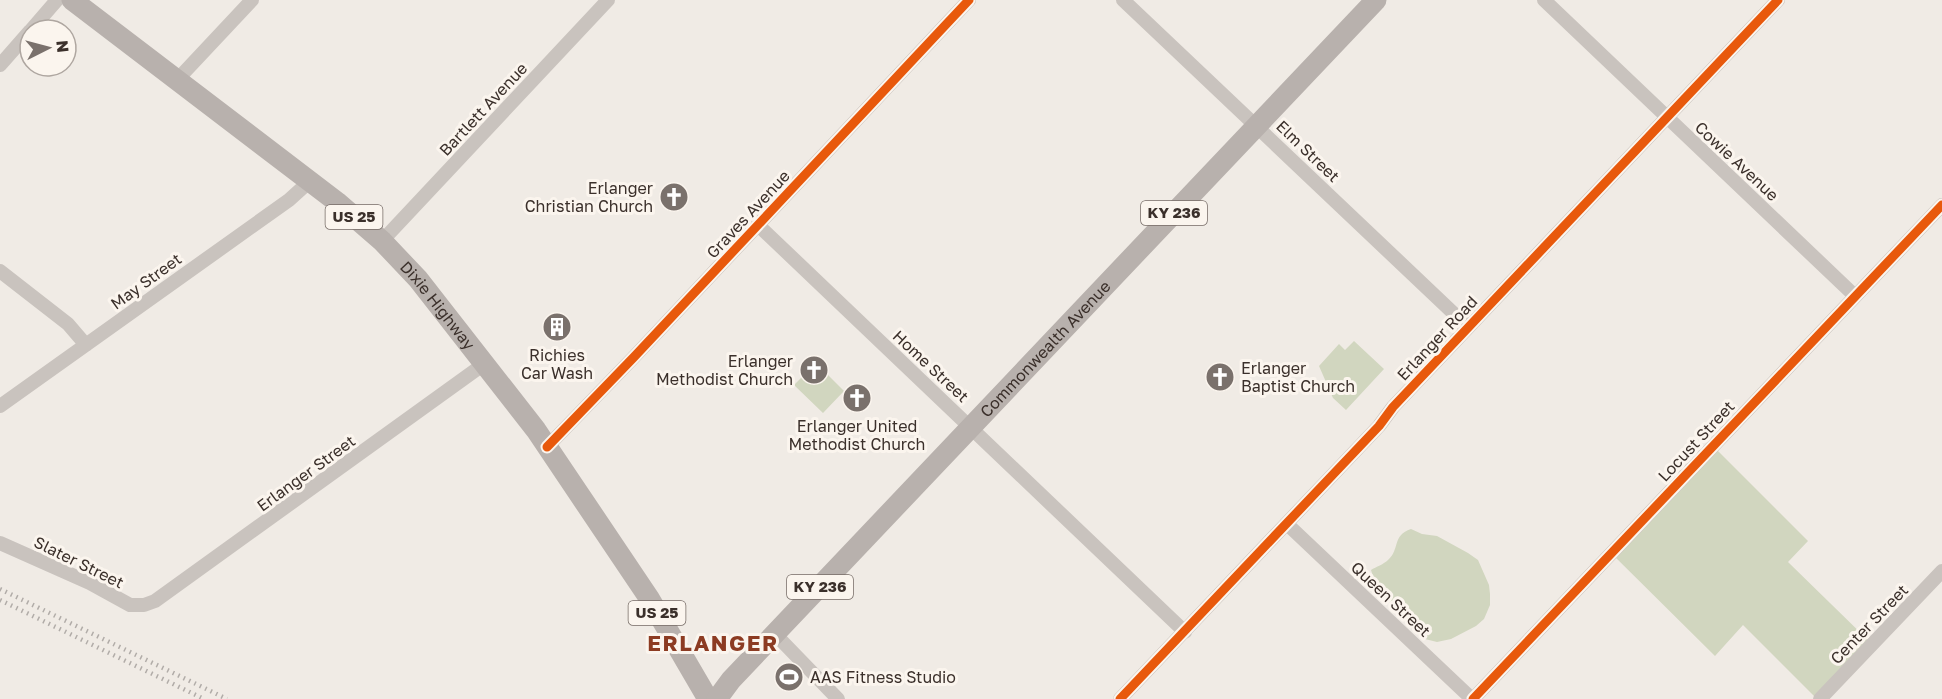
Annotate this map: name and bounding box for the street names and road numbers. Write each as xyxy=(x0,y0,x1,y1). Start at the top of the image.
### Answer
street label: Bartlett Avenue xyxy=(435,58,531,160)
street label: Elm Street xyxy=(1272,116,1344,186)
street label: Cowie Avenue xyxy=(1691,117,1783,205)
street label: Graves Avenue xyxy=(702,166,794,262)
road number: KY 236 xyxy=(1141,201,1207,225)
road number: US 25 xyxy=(326,205,382,229)
street label: May Street xyxy=(107,249,185,313)
street label: Dixie Highway xyxy=(396,257,479,354)
street label: Commonwealth Avenue xyxy=(976,276,1115,421)
street label: Erlanger Road xyxy=(1393,291,1481,385)
street label: Home Street xyxy=(889,326,973,406)
street label: Locust Street xyxy=(1653,396,1739,486)
street label: Erlanger Street xyxy=(253,431,359,515)
street label: Slater Street xyxy=(31,532,127,592)
street label: Queen Street xyxy=(1347,557,1435,641)
road number: KY 236 xyxy=(787,575,853,599)
street label: Center Street xyxy=(1826,580,1912,668)
road number: US 25 xyxy=(628,601,686,625)

